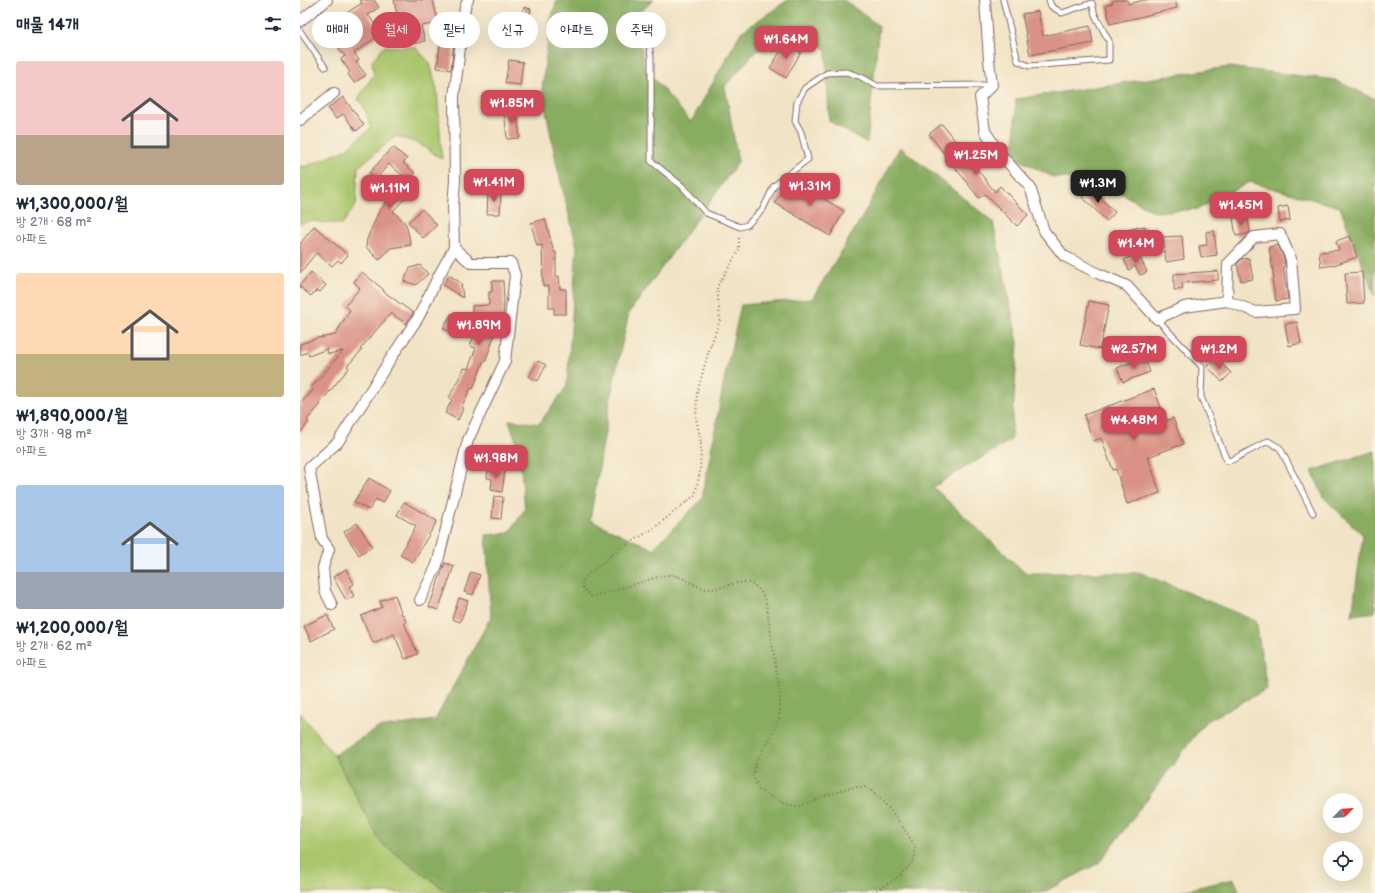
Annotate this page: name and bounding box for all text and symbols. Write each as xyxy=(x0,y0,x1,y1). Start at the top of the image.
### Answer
chip: 매매 xyxy=(312,12,363,48)
chip: 월세 xyxy=(371,12,421,48)
chip: 필터 xyxy=(429,12,480,48)
chip: 신규 xyxy=(488,12,538,48)
chip: 아파트 xyxy=(546,12,608,48)
chip: 주택 xyxy=(616,12,666,48)
icon: filters xyxy=(262,13,284,35)
text: 매물 14개 xyxy=(16,15,79,35)
pin: ₩1.64M xyxy=(753,26,819,60)
text: ₩1.64M xyxy=(764,31,808,47)
icon: home xyxy=(114,87,186,159)
pin: ₩1.85M xyxy=(479,90,545,124)
text: ₩1.85M xyxy=(490,95,534,111)
pin: ₩1.25M xyxy=(943,142,1009,176)
text: ₩1.25M xyxy=(954,147,998,163)
pin: ₩1.41M xyxy=(461,169,527,203)
pin: ₩1.3M xyxy=(1070,170,1126,204)
pin: ₩1.31M xyxy=(777,173,843,207)
text: ₩1.41M xyxy=(473,174,515,190)
pin: ₩1.11M xyxy=(357,175,423,209)
text: ₩1.3M xyxy=(1080,175,1116,191)
text: ₩1.31M xyxy=(789,178,831,194)
text: ₩1.11M xyxy=(370,180,410,196)
pin: ₩1.45M xyxy=(1208,192,1274,226)
text: ₩1,300,000/월 xyxy=(16,194,128,214)
text: ₩1.45M xyxy=(1219,197,1263,213)
text: 방 2개 · 68 m² xyxy=(16,214,92,230)
pin: ₩1.4M xyxy=(1108,230,1164,264)
text: 아파트 xyxy=(16,231,47,247)
text: ₩1.4M xyxy=(1118,235,1154,251)
icon: home xyxy=(114,299,186,371)
pin: ₩1.89M xyxy=(446,312,512,346)
text: ₩1.89M xyxy=(457,317,501,333)
pin: ₩2.57M xyxy=(1101,336,1167,370)
pin: ₩1.2M xyxy=(1191,336,1247,370)
text: ₩2.57M xyxy=(1111,341,1157,357)
text: ₩1.2M xyxy=(1201,341,1238,357)
text: ₩1,890,000/월 xyxy=(16,406,128,426)
pin: ₩4.48M xyxy=(1101,407,1167,441)
text: ₩4.48M xyxy=(1111,412,1157,428)
text: 방 3개 · 98 m² xyxy=(16,426,92,442)
text: 아파트 xyxy=(16,443,47,459)
pin: ₩1.98M xyxy=(463,445,529,479)
text: ₩1.98M xyxy=(474,450,518,466)
icon: home xyxy=(114,511,186,583)
text: ₩1,200,000/월 xyxy=(16,618,128,638)
text: 방 2개 · 62 m² xyxy=(16,638,92,654)
text: 아파트 xyxy=(16,655,47,671)
north arrow xyxy=(1323,793,1363,833)
map controls xyxy=(1323,793,1363,881)
button: locate xyxy=(1323,841,1363,881)

